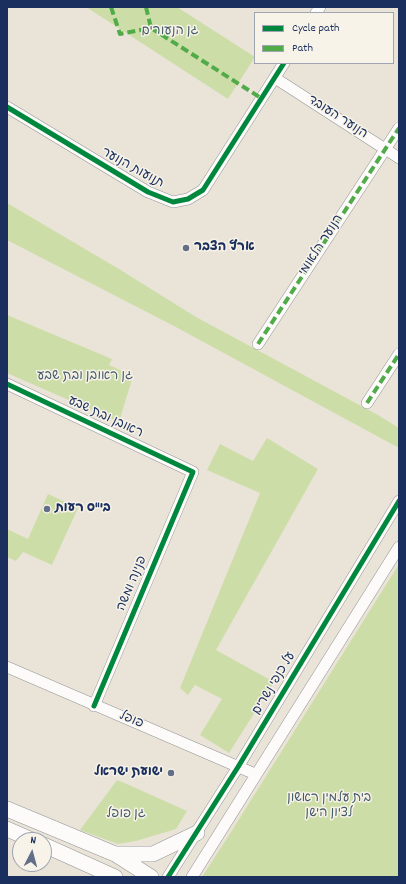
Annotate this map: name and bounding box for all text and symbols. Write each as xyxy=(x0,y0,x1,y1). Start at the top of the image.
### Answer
legend xyxy=(254,12,394,64)
text: Cycle path xyxy=(292,20,340,37)
park label: גן הנעורים xyxy=(141,24,199,40)
text: Path xyxy=(292,40,313,57)
street label: הנוער העובד xyxy=(304,93,370,143)
street label: תנועות הנוער xyxy=(98,145,166,193)
street label: הנוער הלאומי xyxy=(296,212,348,280)
place label: ארץ הצבר xyxy=(194,240,254,256)
marker: ארץ הצבר xyxy=(181,243,191,253)
park label: גן ראובן ובת שבע xyxy=(37,369,133,385)
street label: ראובן ובת שבע xyxy=(65,394,145,442)
place label: בי"ס רעות xyxy=(55,501,111,517)
marker: בי"ס רעות xyxy=(42,504,52,514)
street label: פנינה ומשה xyxy=(114,554,152,614)
street label: על כנפי נשרים xyxy=(250,650,300,718)
street label: פופל xyxy=(116,709,146,733)
place label: ישועת ישראל xyxy=(94,765,163,781)
marker: ישועת ישראל xyxy=(166,768,176,778)
park label: בית עלמין ראשון לציון הישן xyxy=(287,791,371,822)
park label: גן פופל xyxy=(106,807,146,823)
north arrow xyxy=(12,832,52,872)
text: N xyxy=(30,833,37,849)

